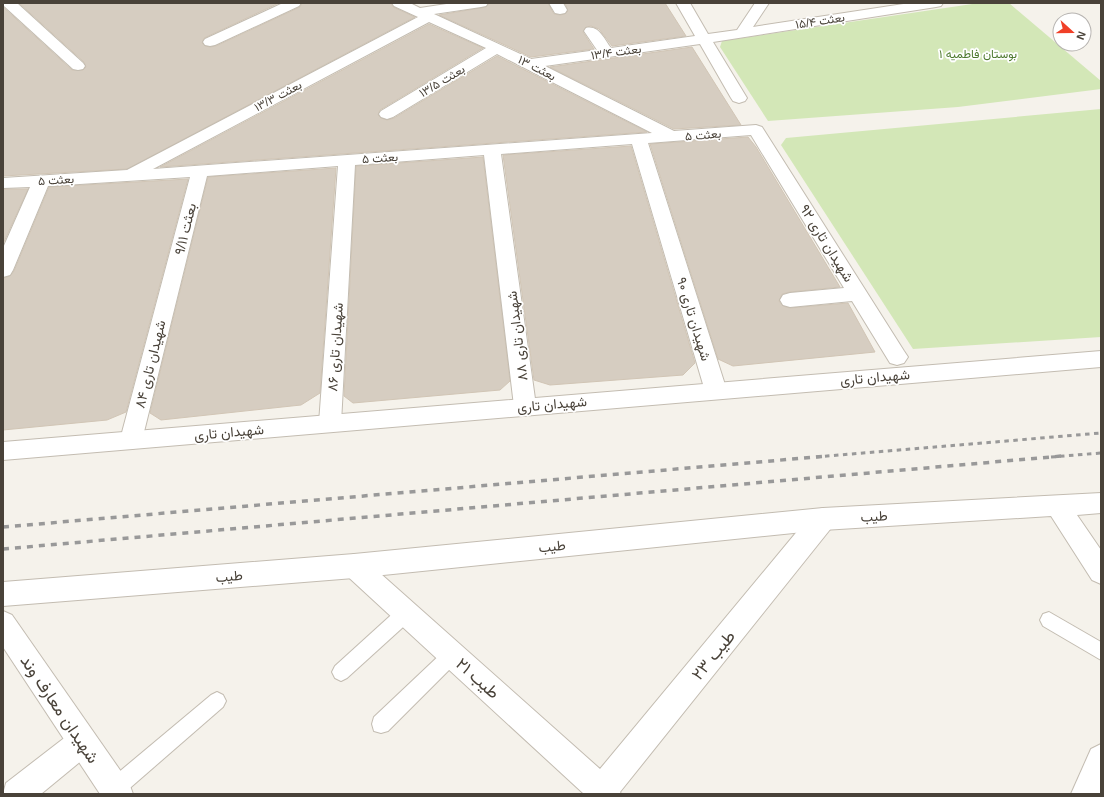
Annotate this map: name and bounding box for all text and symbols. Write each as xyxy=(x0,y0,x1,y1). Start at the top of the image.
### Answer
street label: بعثت ۱۵/۴ xyxy=(794,10,846,32)
north arrow xyxy=(1052,12,1092,52)
text: N xyxy=(1074,30,1088,41)
street label: بعثت ۱۳/۴ xyxy=(590,42,642,62)
park label: بوستان فاطمیه ۱ xyxy=(939,47,1017,62)
street label: بعثت ۱۳ xyxy=(516,53,558,83)
street label: بعثت ۱۳/۵ xyxy=(417,62,467,100)
street label: بعثت ۱۳/۳ xyxy=(252,78,304,114)
street label: بعثت ۵ xyxy=(684,126,722,144)
street label: بعثت ۵ xyxy=(361,150,399,166)
street label: بعثت ۵ xyxy=(37,172,75,188)
street label: بعثت ۹/۱۱ xyxy=(171,201,200,257)
street label: شهیدان تاری ۹۲ xyxy=(796,201,857,285)
street label: شهیدان تاری ۹۰ xyxy=(673,275,714,363)
street label: شهیدان تاری ۸۸ xyxy=(504,290,531,382)
street label: شهیدان تاری ۸۶ xyxy=(324,302,347,392)
street label: شهیدان تاری ۸۴ xyxy=(131,318,170,410)
street label: شهیدان تاری xyxy=(839,366,911,389)
street label: شهیدان تاری xyxy=(516,393,588,416)
street label: شهیدان تاری xyxy=(193,421,265,444)
street label: طیب xyxy=(860,507,888,526)
street label: طیب xyxy=(538,537,566,556)
street label: طیب xyxy=(215,567,243,586)
street label: طیب ۲۳ xyxy=(688,627,739,684)
street label: شهیدان معارف وند xyxy=(16,652,103,767)
street label: طیب ۲‍۱ xyxy=(452,654,503,703)

